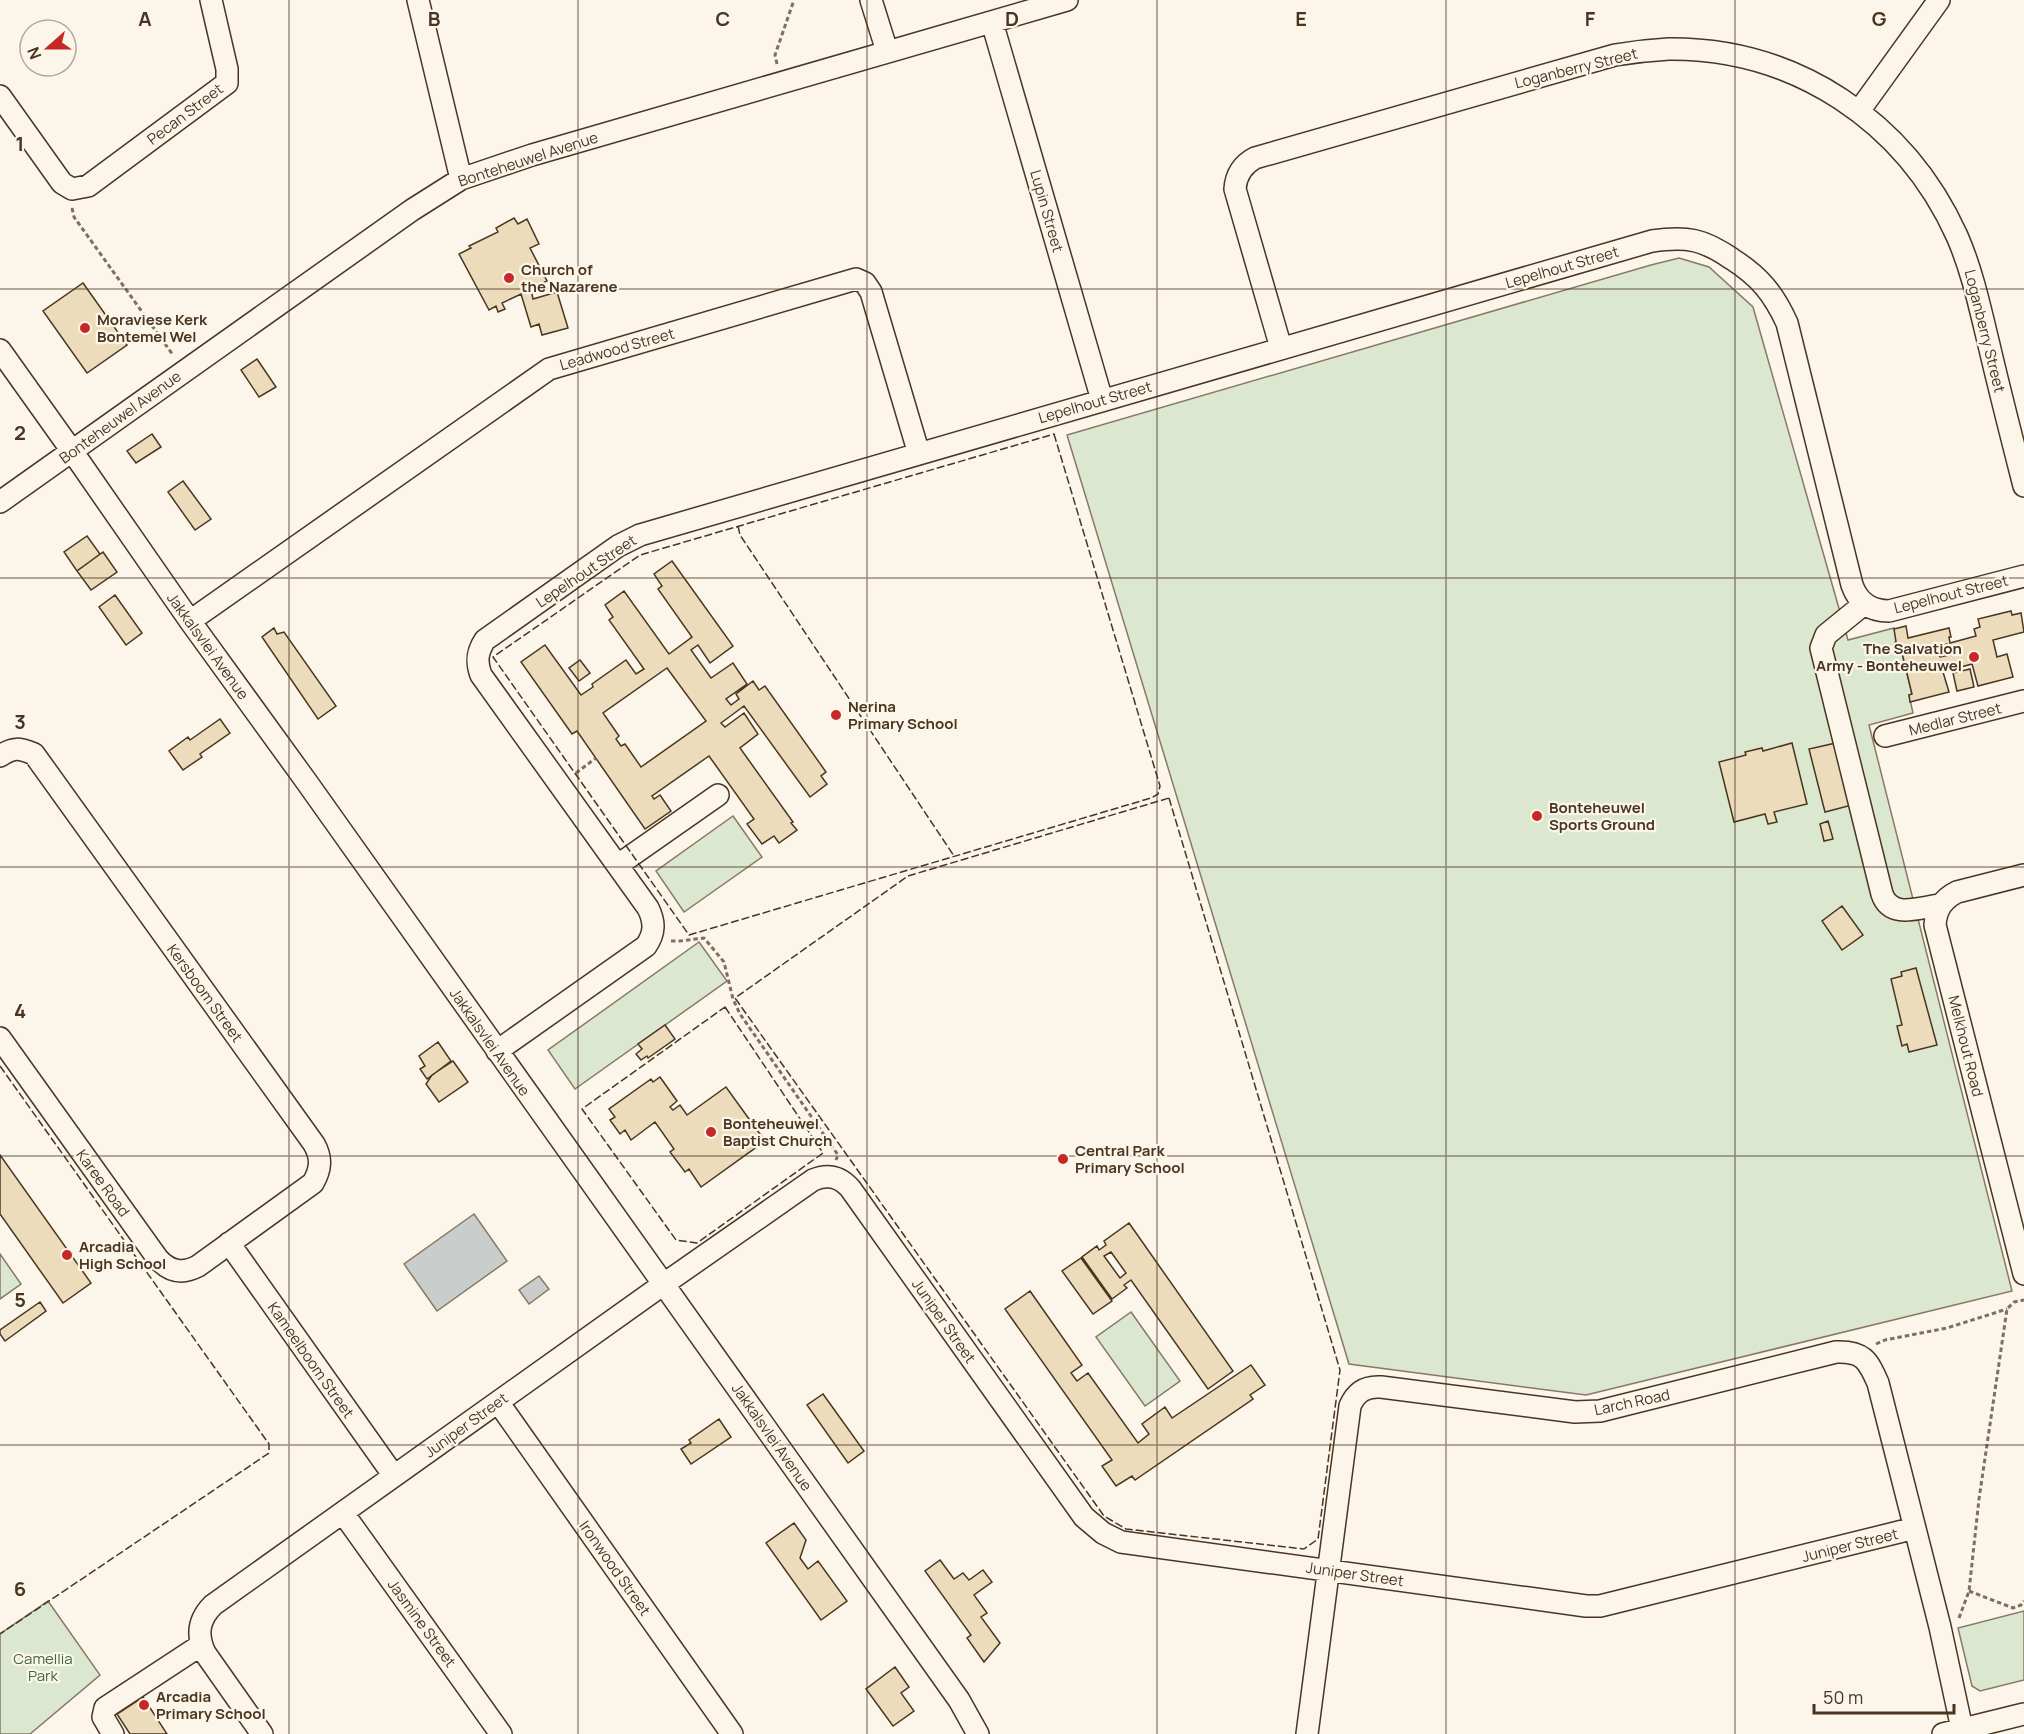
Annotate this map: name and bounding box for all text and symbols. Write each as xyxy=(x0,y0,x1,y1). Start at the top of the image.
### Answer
text: A xyxy=(138,5,152,32)
text: B xyxy=(428,5,441,32)
text: C xyxy=(716,5,730,32)
text: D xyxy=(1005,5,1019,32)
text: E xyxy=(1295,5,1307,32)
text: F xyxy=(1585,5,1596,32)
text: G xyxy=(1872,5,1887,32)
north arrow xyxy=(18,18,78,78)
street label: Loganberry Street xyxy=(1512,43,1640,93)
text: N xyxy=(22,44,46,63)
street label: Pecan Street xyxy=(143,78,227,150)
street label: Bonteheuwel Avenue xyxy=(455,126,601,192)
text: 1 xyxy=(16,130,24,157)
street label: Lupin Street xyxy=(1025,167,1069,255)
street label: Lepelhout Street xyxy=(1503,241,1621,293)
place label: Church of the Nazarene xyxy=(521,259,617,297)
street label: Loganberry Street xyxy=(1960,267,2010,395)
marker: Church of the Nazarene xyxy=(502,271,516,285)
place label: Moraviese Kerk Bontemel Wel xyxy=(97,309,208,347)
marker: Moraviese Kerk Bontemel Wel xyxy=(78,321,92,335)
street label: Leadwood Street xyxy=(557,323,677,375)
street label: Bonteheuwel Avenue xyxy=(55,365,185,468)
street label: Lepelhout Street xyxy=(1036,376,1154,428)
text: 2 xyxy=(14,419,26,446)
street label: Lepelhout Street xyxy=(532,530,640,612)
street label: Lepelhout Street xyxy=(1892,570,2010,618)
street label: Jakkalsvlei Avenue xyxy=(162,588,254,704)
place label: The Salvation Army - Bonteheuwel xyxy=(1816,638,1962,676)
marker: The Salvation Army - Bonteheuwel xyxy=(1967,650,1981,664)
place label: Nerina Primary School xyxy=(848,696,958,734)
street label: Medlar Street xyxy=(1907,697,2003,741)
text: 3 xyxy=(14,708,26,735)
marker: Nerina Primary School xyxy=(829,708,843,722)
place label: Bonteheuwel Sports Ground xyxy=(1549,797,1655,835)
marker: Bonteheuwel Sports Ground xyxy=(1530,809,1544,823)
street label: Kersboom Street xyxy=(162,940,248,1046)
street label: Jakkalsvlei Avenue xyxy=(445,984,535,1100)
street label: Melkhout Road xyxy=(1943,993,1989,1099)
text: 4 xyxy=(14,997,26,1024)
place label: Bonteheuwel Baptist Church xyxy=(723,1113,832,1151)
marker: Bonteheuwel Baptist Church xyxy=(704,1125,718,1139)
place label: Central Park Primary School xyxy=(1075,1140,1185,1178)
street label: Karee Road xyxy=(71,1145,135,1221)
marker: Central Park Primary School xyxy=(1056,1152,1070,1166)
place label: Arcadia High School xyxy=(79,1236,166,1274)
marker: Arcadia High School xyxy=(60,1248,74,1262)
street label: Juniper Street xyxy=(907,1275,981,1367)
text: 5 xyxy=(14,1286,26,1313)
street label: Kameelboom Street xyxy=(263,1298,359,1422)
street label: Jakkalsvlei Avenue xyxy=(727,1379,817,1495)
street label: Larch Road xyxy=(1592,1384,1672,1420)
street label: Juniper Street xyxy=(420,1388,512,1462)
street label: Ironwood Street xyxy=(574,1516,656,1620)
street label: Juniper Street xyxy=(1800,1523,1900,1567)
street label: Juniper Street xyxy=(1305,1557,1405,1591)
text: 6 xyxy=(14,1575,26,1602)
street label: Jasmine Street xyxy=(383,1575,461,1671)
park label: Camellia Park xyxy=(13,1648,73,1686)
scale bar xyxy=(1814,1677,1954,1715)
text: 50 m xyxy=(1823,1685,1863,1709)
place label: Arcadia Primary School xyxy=(156,1686,266,1724)
marker: Arcadia Primary School xyxy=(137,1698,151,1712)

